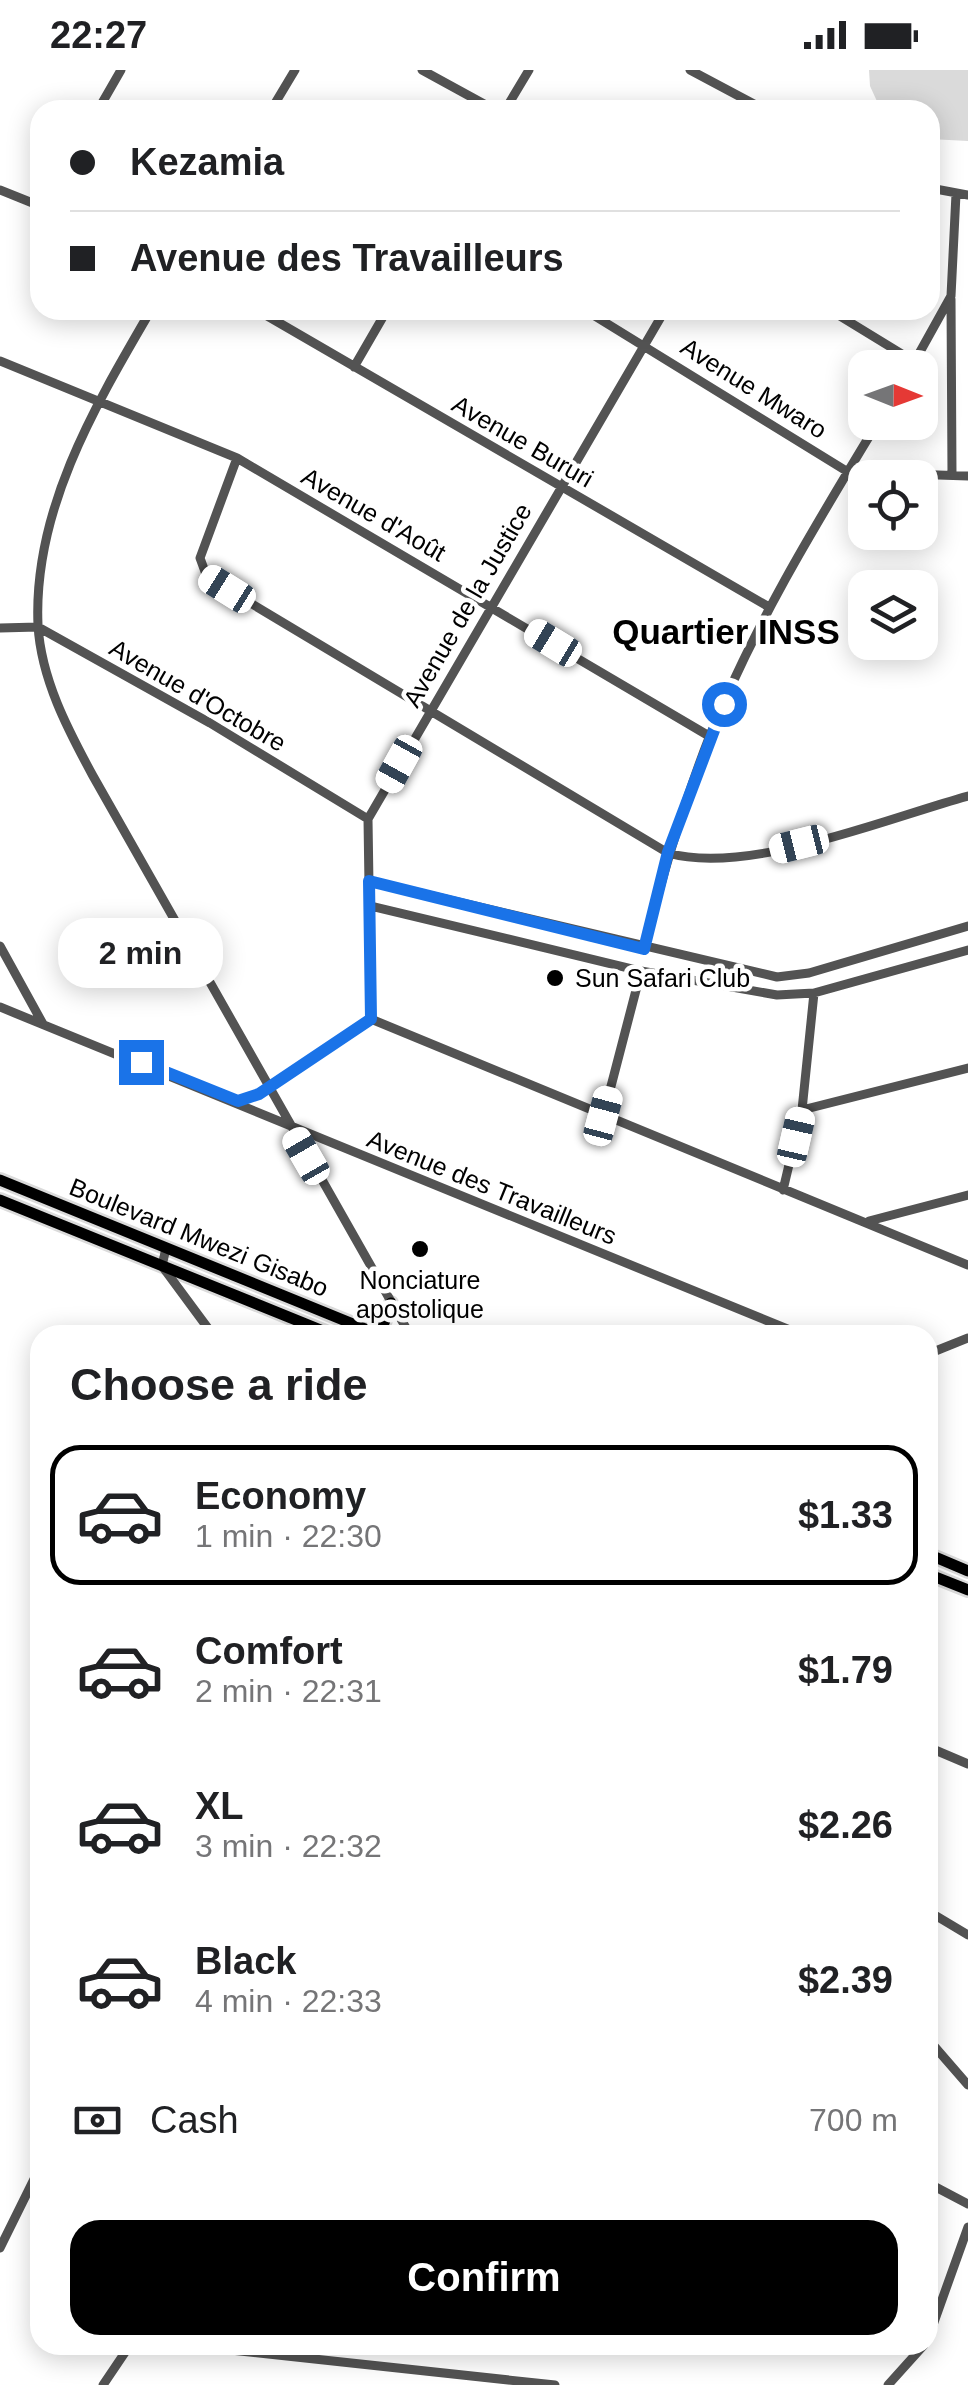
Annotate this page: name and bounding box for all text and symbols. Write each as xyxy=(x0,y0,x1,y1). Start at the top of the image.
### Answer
text: 22:27 xyxy=(50,14,147,56)
text: Kezamia xyxy=(130,141,284,183)
text: Avenue des Travailleurs xyxy=(130,237,564,279)
street label: Avenue Mwaro xyxy=(676,332,832,444)
north arrow xyxy=(848,350,938,440)
map controls xyxy=(848,350,938,660)
street label: Avenue Bururi xyxy=(448,389,598,493)
button: locate xyxy=(848,460,938,550)
street label: Avenue d'Août xyxy=(297,462,451,566)
street label: Avenue de la Justice xyxy=(397,498,537,712)
car xyxy=(194,560,260,618)
button: layers xyxy=(848,570,938,660)
district label: Quartier INSS xyxy=(612,612,840,651)
car xyxy=(520,615,586,671)
street label: Avenue d'Octobre xyxy=(105,633,291,757)
route start xyxy=(702,682,747,727)
car xyxy=(371,730,427,798)
car xyxy=(766,822,832,866)
callout: 2 min xyxy=(58,917,224,987)
text: 2 min xyxy=(99,935,182,971)
place label: Sun Safari Club xyxy=(575,964,750,992)
marker: Sun Safari Club xyxy=(544,967,566,989)
route end xyxy=(119,1040,164,1085)
car xyxy=(581,1083,625,1149)
car xyxy=(775,1104,817,1170)
car xyxy=(278,1123,334,1189)
street label: Avenue des Travailleurs xyxy=(363,1124,621,1250)
street label: Boulevard Mwezi Gisabo xyxy=(66,1172,332,1302)
marker: Nonciature apostolique xyxy=(409,1238,431,1260)
place label: Nonciature apostolique xyxy=(356,1266,484,1323)
text: Choose a ride xyxy=(70,1359,368,1410)
icon: car xyxy=(75,1470,165,1560)
text: Economy xyxy=(195,1475,366,1517)
text: $1.33 xyxy=(798,1494,893,1536)
text: 1 min · 22:30 xyxy=(195,1518,382,1554)
icon: car xyxy=(75,1625,165,1715)
text: Comfort xyxy=(195,1630,343,1672)
text: $1.79 xyxy=(798,1649,893,1691)
text: 2 min · 22:31 xyxy=(195,1673,382,1709)
icon: car xyxy=(75,1780,165,1870)
text: XL xyxy=(195,1785,244,1827)
text: $2.26 xyxy=(798,1804,893,1846)
text: 3 min · 22:32 xyxy=(195,1828,382,1864)
icon: car xyxy=(75,1935,165,2025)
text: Black xyxy=(195,1940,296,1982)
text: $2.39 xyxy=(798,1959,893,2001)
text: 4 min · 22:33 xyxy=(195,1983,382,2019)
icon: cash xyxy=(70,2093,125,2148)
text: Cash xyxy=(150,2099,239,2141)
text: 700 m xyxy=(809,2102,898,2138)
button: Confirm xyxy=(70,2220,898,2335)

